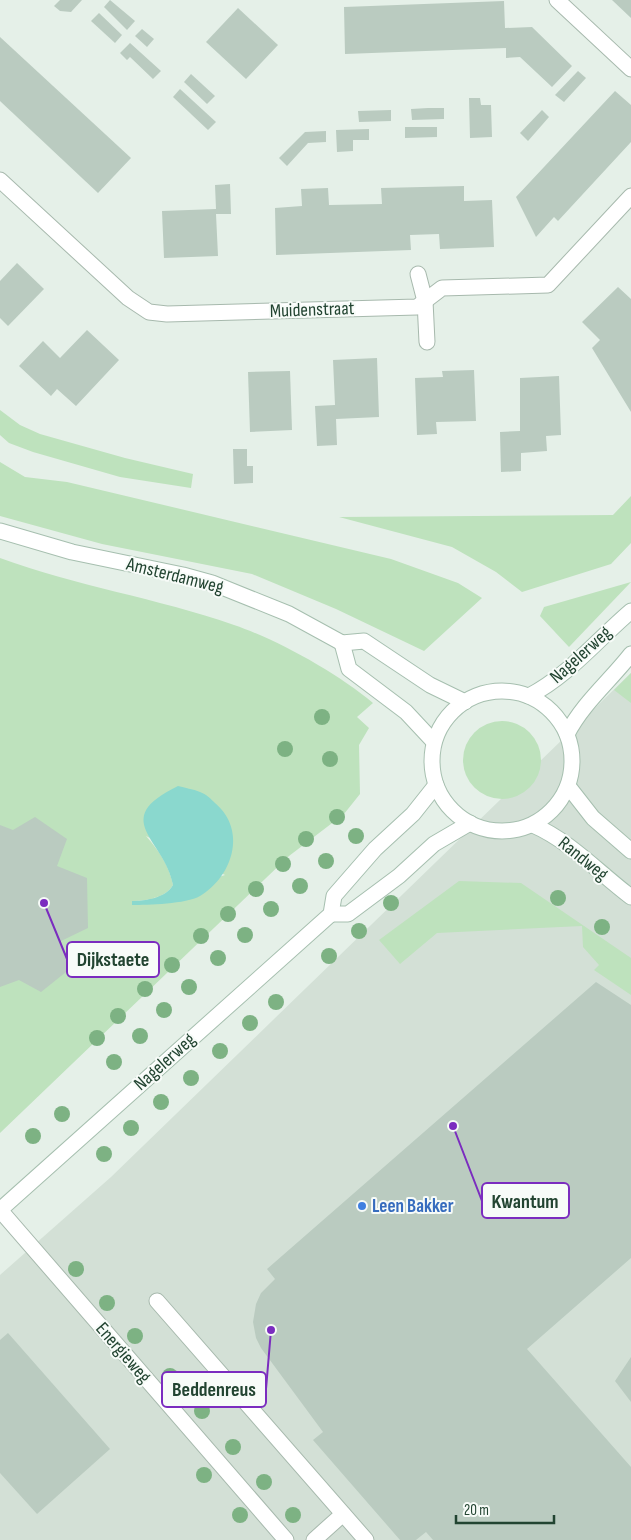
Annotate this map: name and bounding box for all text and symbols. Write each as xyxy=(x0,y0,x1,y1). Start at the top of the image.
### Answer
street label: Muidenstraat xyxy=(269,297,355,323)
street label: Amsterdamweg xyxy=(123,553,226,599)
street label: Nagelerweg xyxy=(545,621,617,689)
street label: Randweg xyxy=(553,832,613,886)
callout: Dijkstaete xyxy=(67,942,159,977)
text: Dijkstaete xyxy=(77,948,149,972)
street label: Nagelerweg xyxy=(129,1028,201,1096)
callout: Kwantum xyxy=(482,1183,569,1218)
text: Kwantum xyxy=(492,1190,559,1214)
place label: Leen Bakker xyxy=(372,1195,454,1218)
marker: Leen Bakker xyxy=(356,1200,368,1212)
street label: Energieweg xyxy=(90,1318,156,1388)
callout: Beddenreus xyxy=(162,1372,266,1407)
text: Beddenreus xyxy=(172,1378,256,1402)
scale bar xyxy=(456,1492,554,1524)
text: 20 m xyxy=(464,1501,489,1520)

